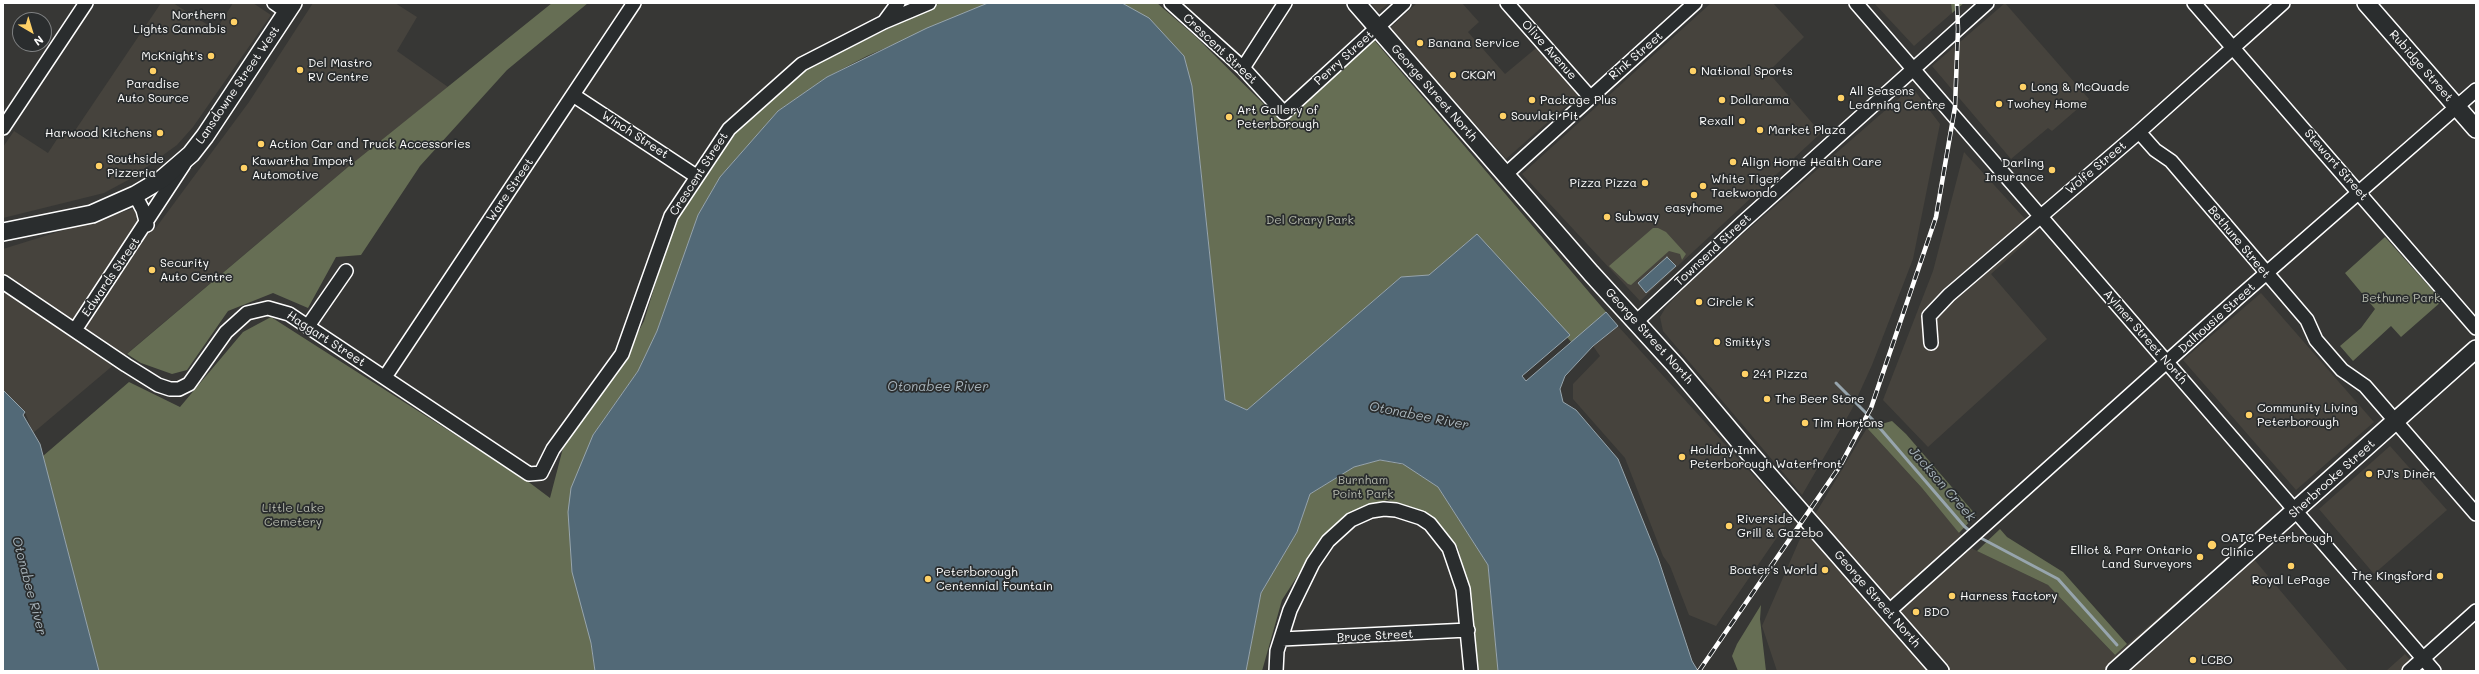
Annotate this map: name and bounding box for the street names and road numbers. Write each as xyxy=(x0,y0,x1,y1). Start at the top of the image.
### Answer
street label: Crescent Street xyxy=(1180,11,1260,87)
street label: Olive Avenue xyxy=(1518,17,1580,83)
street label: Lansdowne Street West xyxy=(193,23,283,147)
street label: Rubidge Street xyxy=(2386,27,2456,105)
street label: Perry Street xyxy=(1311,28,1377,88)
street label: Rink Street xyxy=(1606,29,1666,83)
street label: George Street North xyxy=(1388,42,1480,144)
street label: Winch Street xyxy=(599,108,671,162)
street label: Stewart Street xyxy=(2301,126,2371,204)
street label: Crescent Street xyxy=(667,130,731,218)
street label: Wolfe Street xyxy=(2063,138,2129,198)
street label: Ware Street xyxy=(483,156,537,224)
street label: Bethune Street xyxy=(2205,203,2273,281)
street label: Townsend Street xyxy=(1672,211,1754,289)
street label: Edwards Street xyxy=(79,235,143,319)
street label: Dalhousie Street xyxy=(2176,280,2258,356)
street label: George Street North xyxy=(1602,285,1696,387)
street label: Aylmer Street North xyxy=(2100,287,2190,387)
street label: Haggart Street xyxy=(284,308,368,370)
street label: Sherbrooke Street xyxy=(2286,437,2378,521)
street label: George Street North xyxy=(1831,548,1923,650)
street label: Bruce Street xyxy=(1336,627,1414,645)

